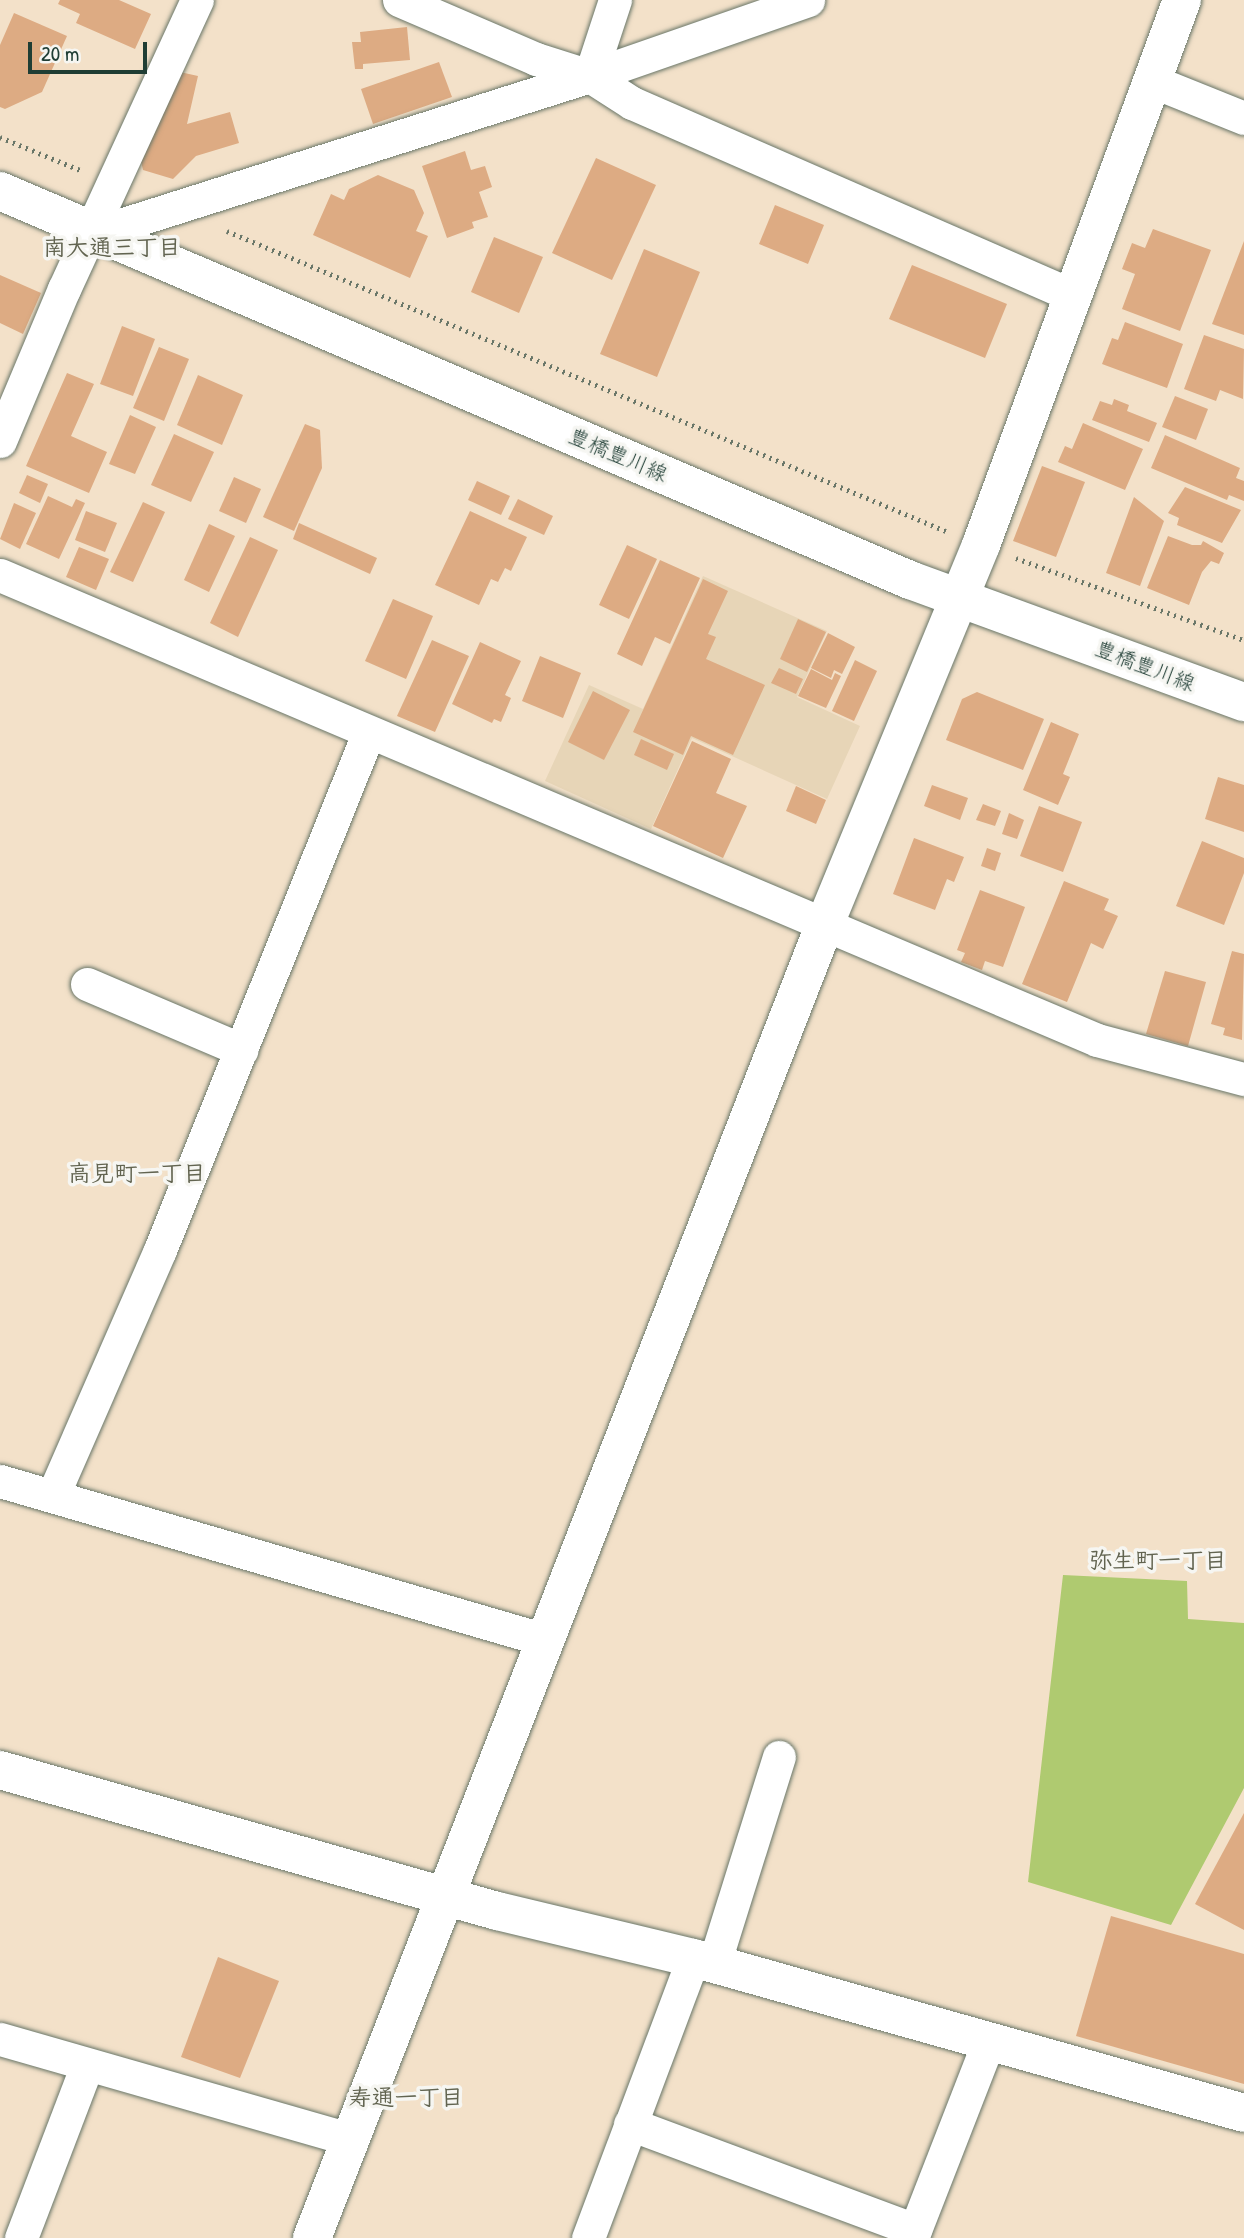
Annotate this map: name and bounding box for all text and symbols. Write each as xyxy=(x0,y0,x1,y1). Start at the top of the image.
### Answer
scale bar xyxy=(32,28,150,72)
text: 20 m xyxy=(41,39,79,68)
district label: 南大通三丁目 xyxy=(43,233,181,261)
street label: 豊橋豊川線 xyxy=(565,423,671,487)
street label: 豊橋豊川線 xyxy=(1091,635,1199,697)
district label: 高見町一丁目 xyxy=(68,1159,206,1187)
district label: 弥生町一丁目 xyxy=(1089,1546,1227,1574)
district label: 寿通一丁目 xyxy=(349,2083,463,2111)

